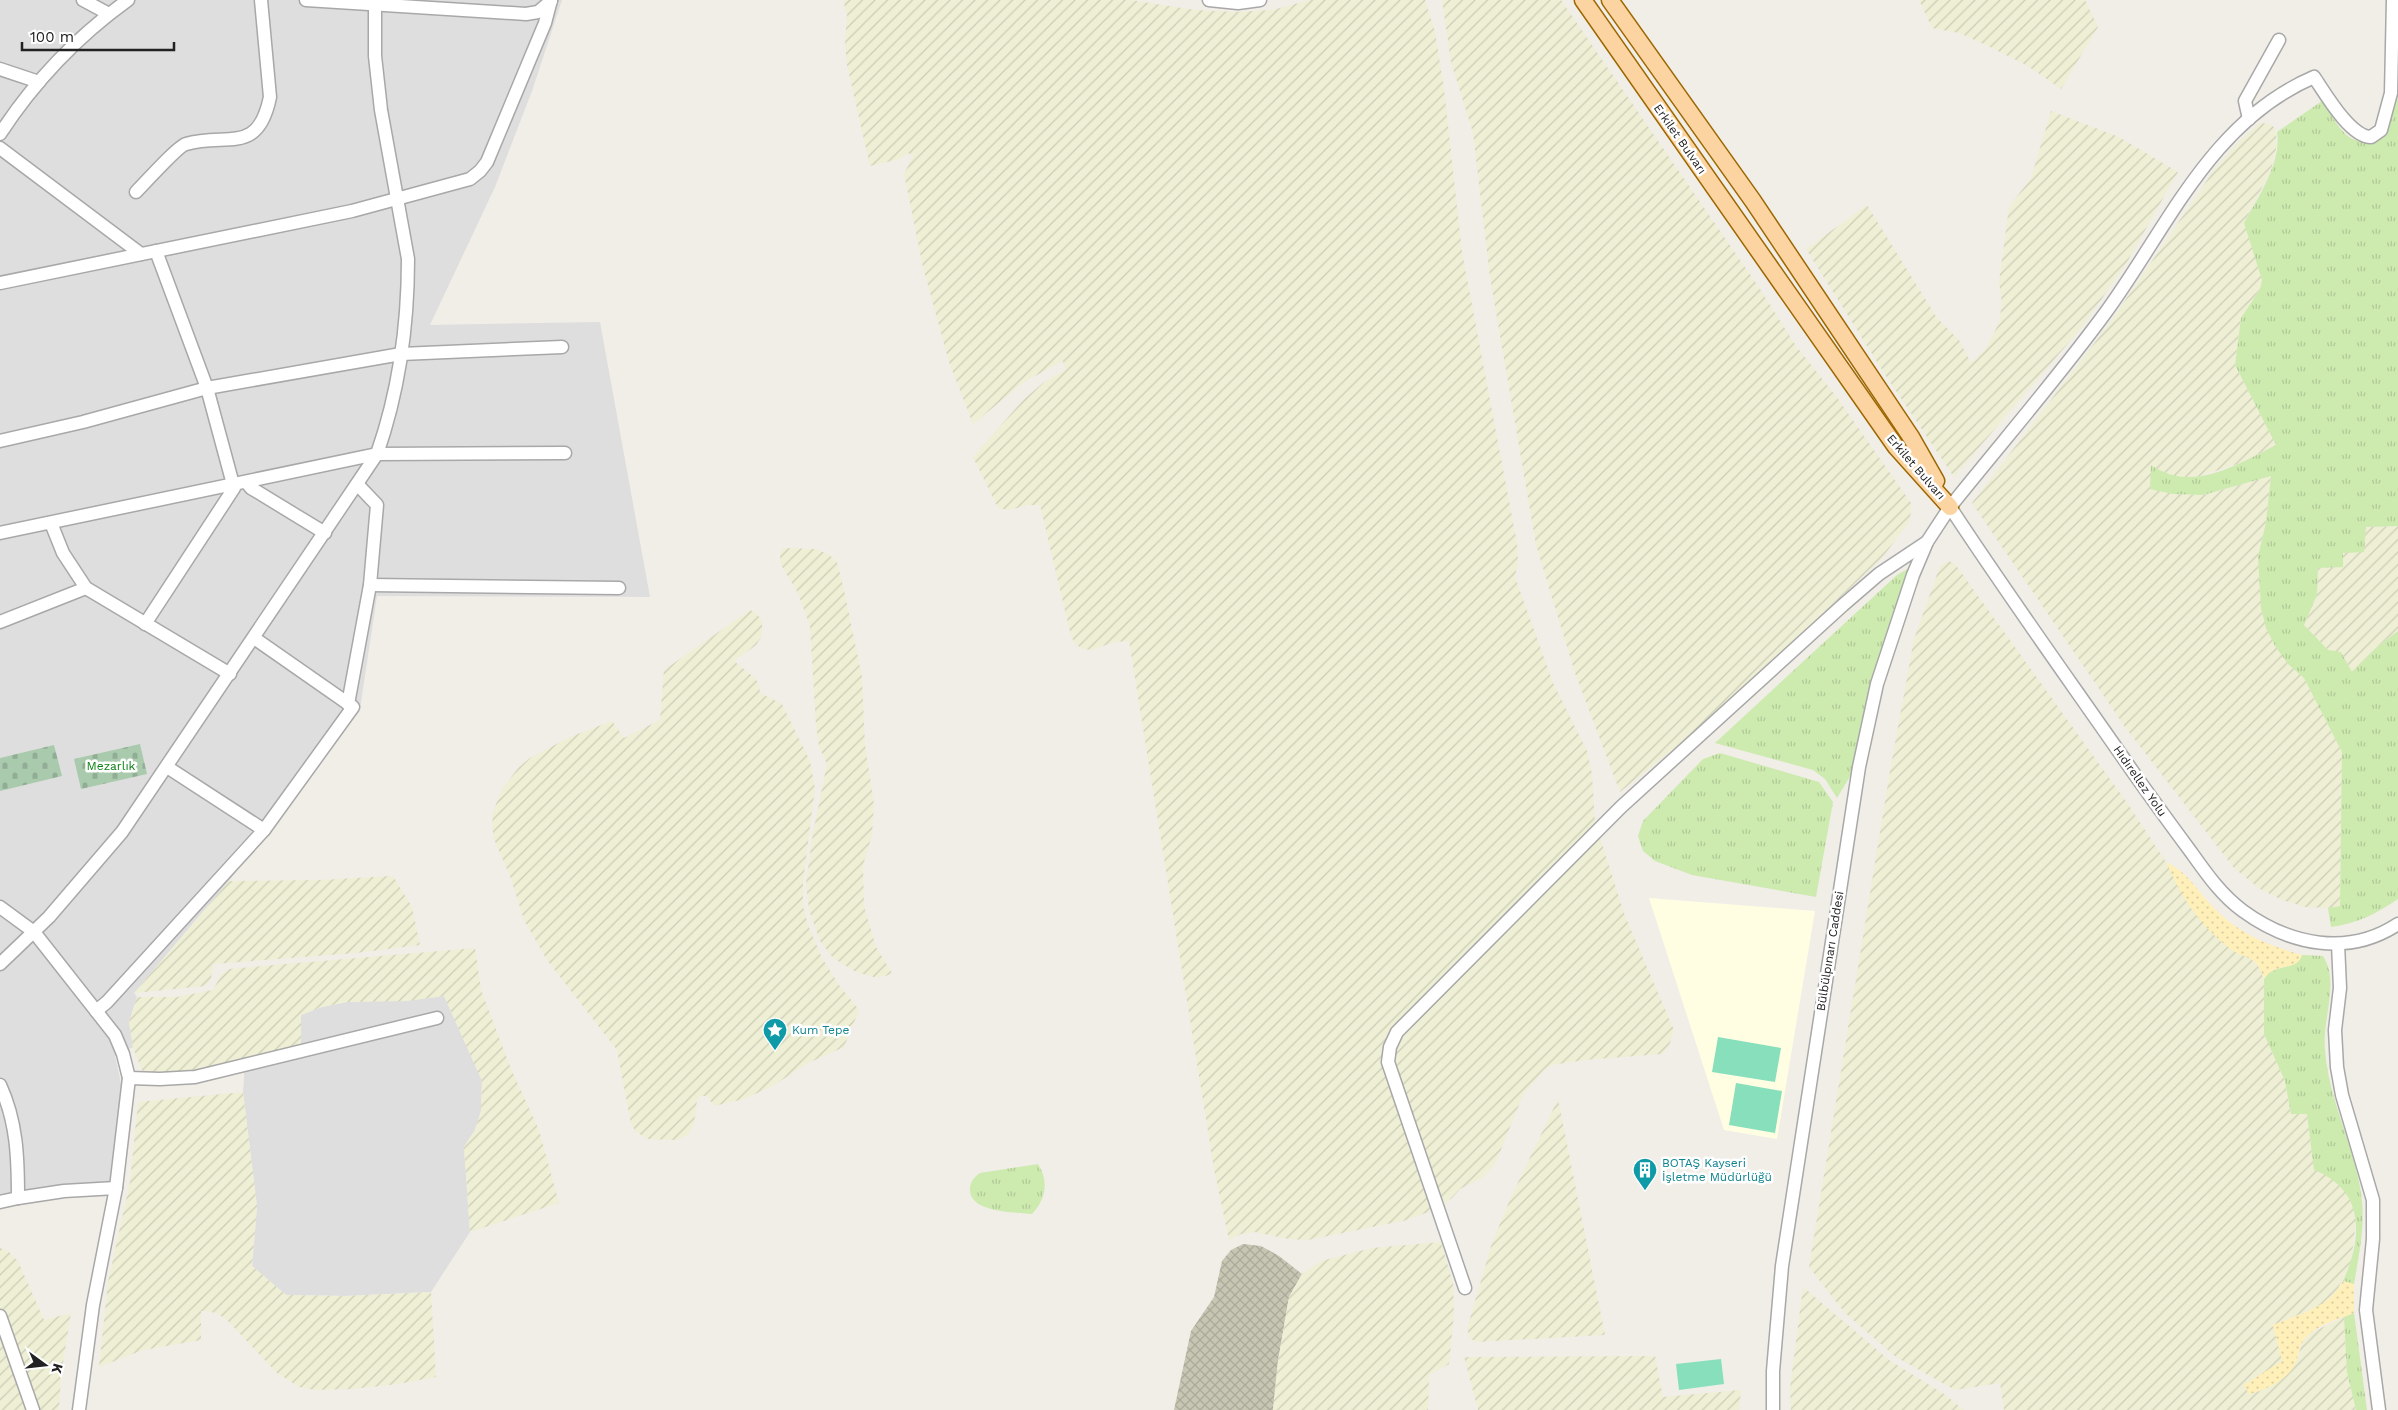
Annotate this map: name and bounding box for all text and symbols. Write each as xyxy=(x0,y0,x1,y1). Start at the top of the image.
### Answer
scale bar xyxy=(22,20,175,52)
text: 100 m xyxy=(30,28,74,46)
street label: Erkilet Bulvarı xyxy=(1651,102,1709,176)
street label: Erkilet Bulvarı xyxy=(1884,432,1948,502)
street label: Hıdırellez Yolu xyxy=(2110,743,2170,819)
park label: Mezarlık xyxy=(87,759,136,773)
street label: Bülbülpınarı Caddesi xyxy=(1814,890,1846,1012)
place icon: Kum Tepe xyxy=(762,1017,788,1051)
place label: Kum Tepe xyxy=(792,1023,850,1037)
place label: BOTAŞ Kayseri İşletme Müdürlüğü xyxy=(1662,1156,1772,1184)
building icon: BOTAŞ Kayseri İşletme Müdürlüğü xyxy=(1632,1157,1658,1191)
north arrow xyxy=(20,1340,70,1390)
text: K xyxy=(48,1362,67,1375)

